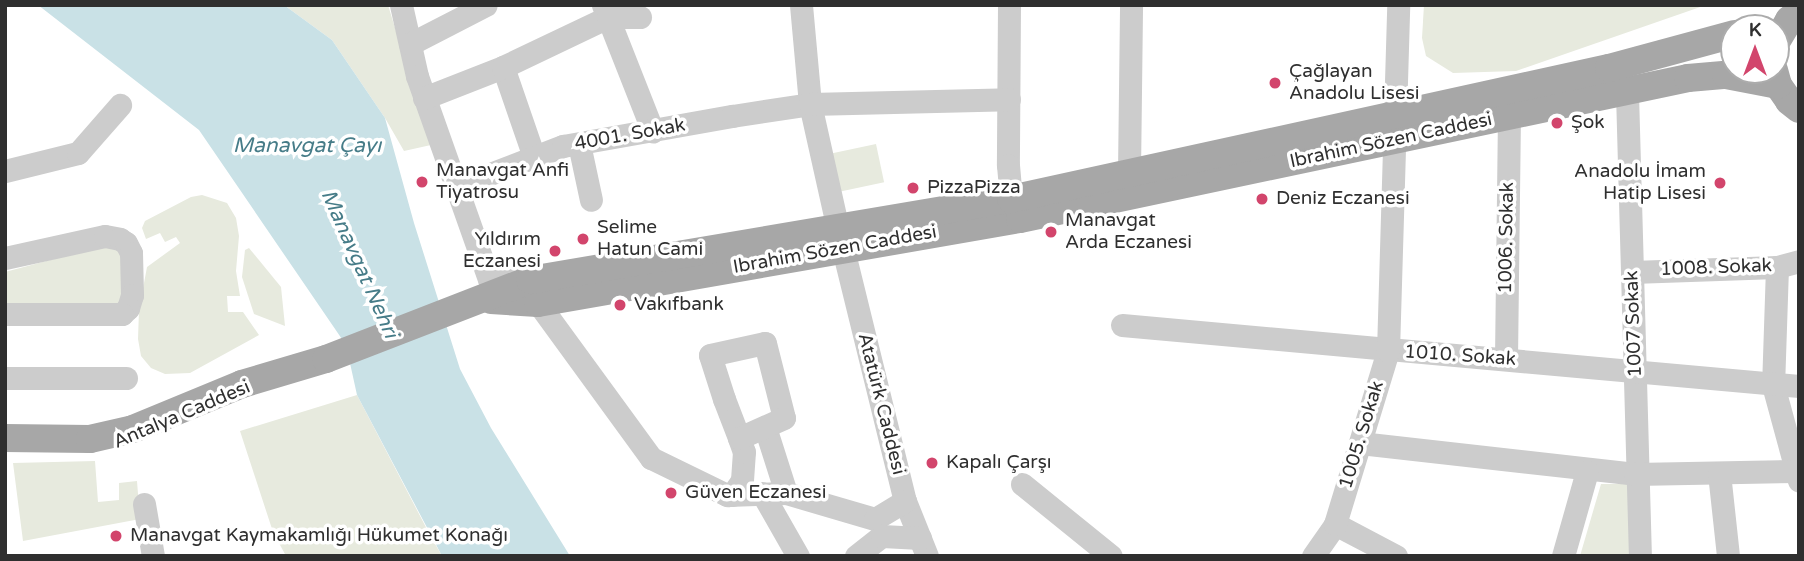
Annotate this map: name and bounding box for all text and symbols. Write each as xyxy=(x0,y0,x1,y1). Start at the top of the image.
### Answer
north arrow xyxy=(1720,14,1790,84)
text: K xyxy=(1749,19,1761,41)
place label: Çağlayan Anadolu Lisesi xyxy=(1289,61,1419,105)
marker: Çağlayan Anadolu Lisesi xyxy=(1267,75,1283,91)
street label: Ibrahim Sözen Caddesi xyxy=(1288,108,1494,174)
place label: Şok xyxy=(1571,112,1605,134)
street label: 4001. Sokak xyxy=(573,114,687,156)
marker: Şok xyxy=(1549,115,1565,131)
water label: Manavgat Çayı xyxy=(233,133,381,159)
place label: Manavgat Anfi Tiyatrosu xyxy=(436,160,569,204)
place label: Anadolu İmam Hatip Lisesi xyxy=(1574,161,1706,205)
marker: Manavgat Anfi Tiyatrosu xyxy=(414,174,430,190)
marker: Anadolu İmam Hatip Lisesi xyxy=(1712,175,1728,191)
place label: PizzaPizza xyxy=(927,177,1021,199)
marker: PizzaPizza xyxy=(905,180,921,196)
street label: 1006. Sokak xyxy=(1495,182,1519,294)
water label: Manavgat Nehri xyxy=(315,186,403,342)
place label: Deniz Eczanesi xyxy=(1276,188,1410,210)
marker: Deniz Eczanesi xyxy=(1254,191,1270,207)
place label: Manavgat Arda Eczanesi xyxy=(1065,210,1192,254)
place label: Selime Hatun Cami xyxy=(597,217,703,261)
street label: Ibrahim Sözen Caddesi xyxy=(731,221,939,279)
marker: Manavgat Arda Eczanesi xyxy=(1043,224,1059,240)
place label: Yıldırım Eczanesi xyxy=(463,229,541,273)
marker: Selime Hatun Cami xyxy=(575,231,591,247)
marker: Yıldırım Eczanesi xyxy=(547,243,563,259)
street label: 1008. Sokak xyxy=(1660,255,1772,281)
street label: 1007 Sokak xyxy=(1621,270,1647,378)
place label: Vakıfbank xyxy=(634,294,724,316)
marker: Vakıfbank xyxy=(612,297,628,313)
street label: Atatürk Caddesi xyxy=(852,331,910,477)
street label: 1010. Sokak xyxy=(1403,341,1517,371)
street label: Antalya Caddesi xyxy=(110,376,254,454)
street label: 1005. Sokak xyxy=(1335,378,1389,492)
place label: Kapalı Çarşı xyxy=(946,452,1051,474)
marker: Kapalı Çarşı xyxy=(924,455,940,471)
place label: Güven Eczanesi xyxy=(685,482,826,504)
marker: Güven Eczanesi xyxy=(663,485,679,501)
place label: Manavgat Kaymakamlığı Hükumet Konağı xyxy=(130,525,508,547)
marker: Manavgat Kaymakamlığı Hükumet Konağı xyxy=(108,528,124,544)

